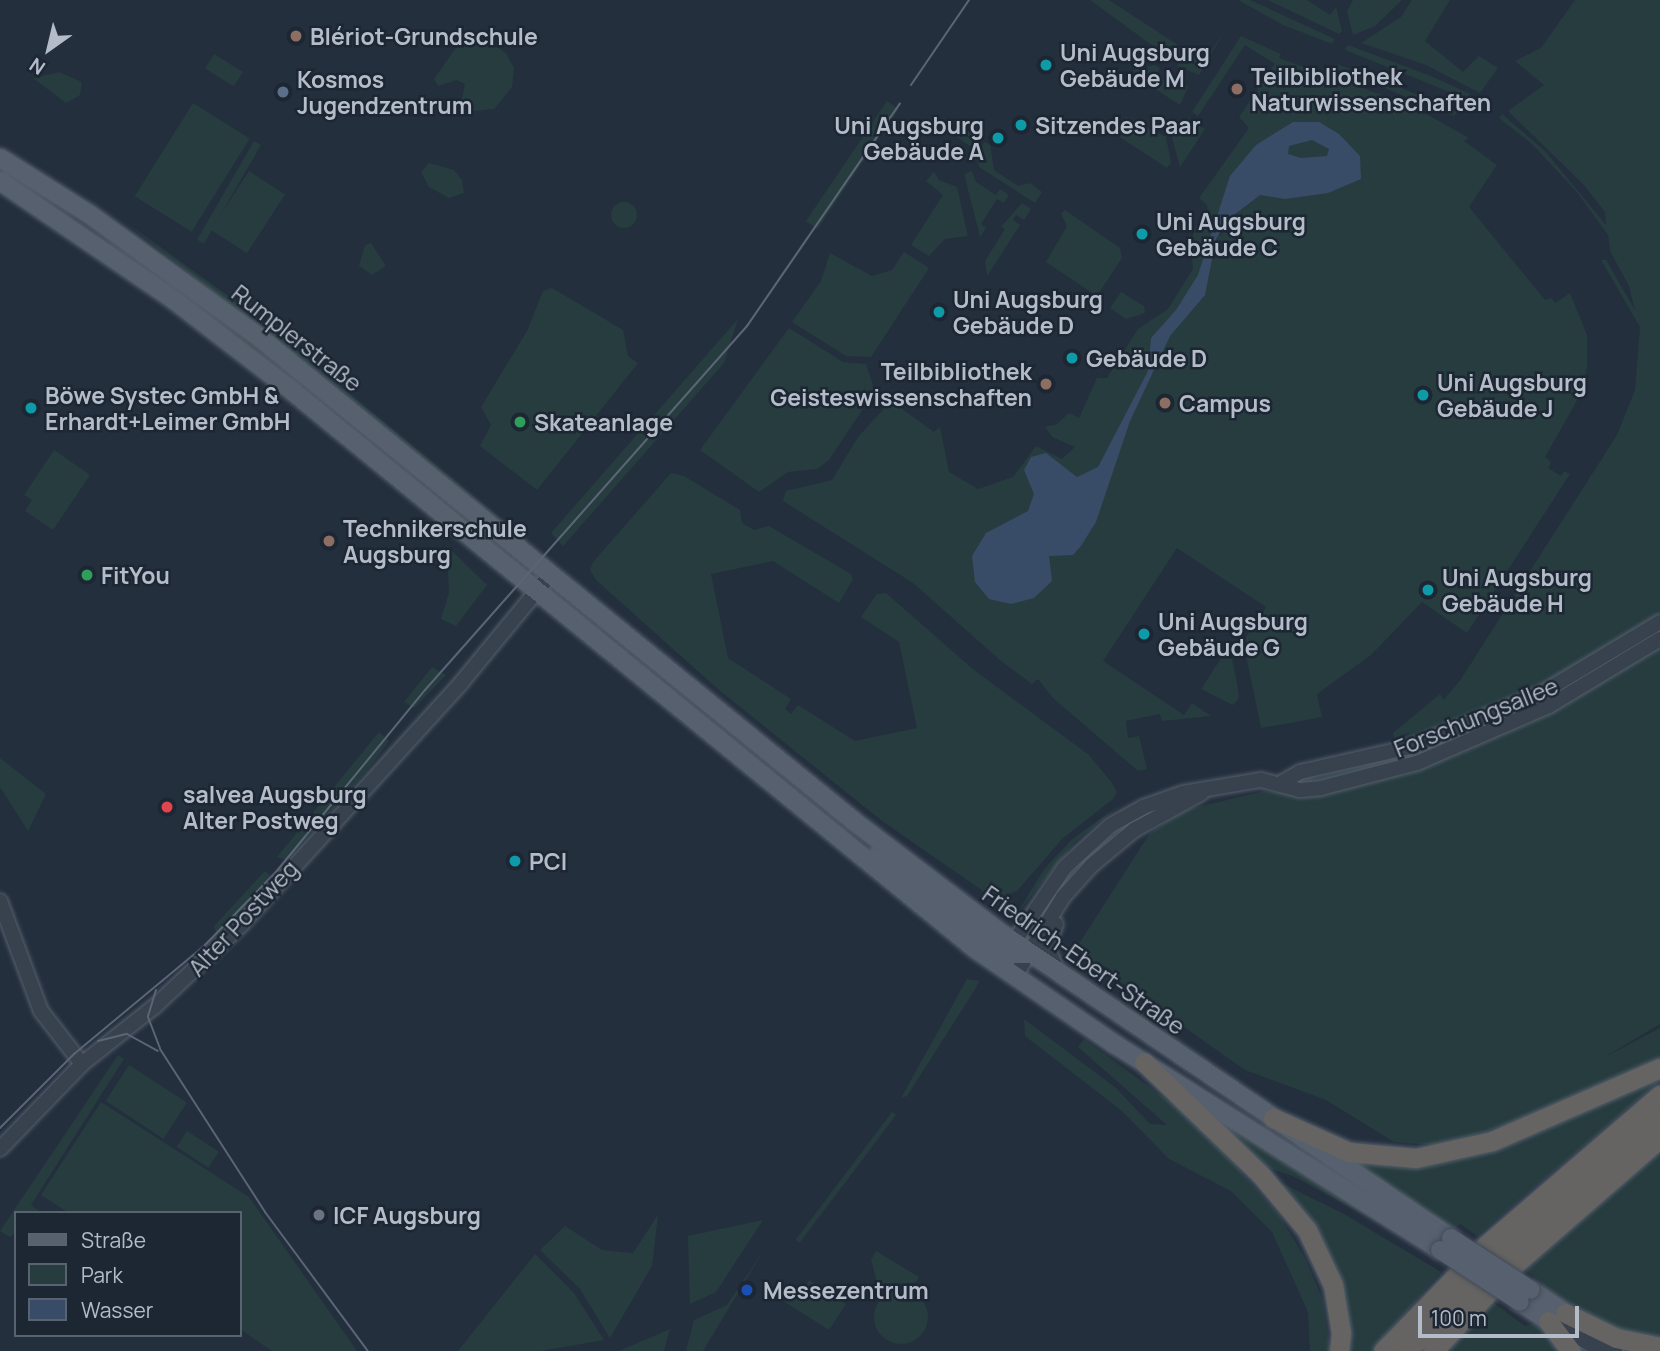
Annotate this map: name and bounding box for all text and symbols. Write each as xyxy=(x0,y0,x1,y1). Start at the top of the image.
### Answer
north arrow xyxy=(14,14,84,84)
place label: Blériot-Grundschule xyxy=(310,22,538,50)
marker: Blériot-Grundschule xyxy=(288,28,304,44)
place label: Uni Augsburg Gebäude M xyxy=(1060,38,1210,92)
text: N xyxy=(24,52,50,81)
marker: Uni Augsburg Gebäude M xyxy=(1038,57,1054,73)
place label: Teilbibliothek Naturwissenschaften xyxy=(1251,62,1491,116)
place label: Kosmos Jugendzentrum xyxy=(297,65,472,119)
marker: Teilbibliothek Naturwissenschaften xyxy=(1229,81,1245,97)
marker: Kosmos Jugendzentrum xyxy=(275,84,291,100)
place label: Uni Augsburg Gebäude A xyxy=(834,111,984,165)
place label: Sitzendes Paar xyxy=(1035,111,1201,139)
marker: Sitzendes Paar xyxy=(1013,117,1029,133)
marker: Uni Augsburg Gebäude A xyxy=(990,130,1006,146)
place label: Uni Augsburg Gebäude C xyxy=(1156,207,1306,261)
marker: Uni Augsburg Gebäude C xyxy=(1134,226,1150,242)
street label: Rumplerstraße xyxy=(227,279,367,397)
place label: Uni Augsburg Gebäude D xyxy=(953,285,1103,339)
marker: Uni Augsburg Gebäude D xyxy=(931,304,947,320)
place label: Gebäude D xyxy=(1086,344,1207,372)
marker: Gebäude D xyxy=(1064,350,1080,366)
place label: Teilbibliothek Geisteswissenschaften xyxy=(770,357,1032,411)
place label: Uni Augsburg Gebäude J xyxy=(1437,368,1587,422)
marker: Teilbibliothek Geisteswissenschaften xyxy=(1038,376,1054,392)
place label: Böwe Systec GmbH & Erhardt+Leimer GmbH xyxy=(45,381,290,435)
marker: Uni Augsburg Gebäude J xyxy=(1415,387,1431,403)
place label: Campus xyxy=(1179,389,1271,417)
marker: Campus xyxy=(1157,395,1173,411)
marker: Böwe Systec GmbH & Erhardt+Leimer GmbH xyxy=(23,400,39,416)
place label: Skateanlage xyxy=(534,408,673,436)
marker: Skateanlage xyxy=(512,414,528,430)
place label: Technikerschule Augsburg xyxy=(343,514,527,568)
marker: Technikerschule Augsburg xyxy=(321,533,337,549)
place label: FitYou xyxy=(101,561,170,589)
place label: Uni Augsburg Gebäude H xyxy=(1442,563,1592,617)
marker: FitYou xyxy=(79,567,95,583)
marker: Uni Augsburg Gebäude H xyxy=(1420,582,1436,598)
place label: Uni Augsburg Gebäude G xyxy=(1158,607,1308,661)
marker: Uni Augsburg Gebäude G xyxy=(1136,626,1152,642)
street label: Forschungsallee xyxy=(1390,672,1562,762)
place label: salvea Augsburg Alter Postweg xyxy=(183,780,367,834)
marker: salvea Augsburg Alter Postweg xyxy=(157,797,177,817)
place label: PCI xyxy=(529,847,567,875)
marker: PCI xyxy=(507,853,523,869)
street label: Alter Postweg xyxy=(182,855,304,981)
street label: Friedrich-Ebert-Straße xyxy=(978,880,1190,1040)
place label: ICF Augsburg xyxy=(333,1201,481,1229)
marker: ICF Augsburg xyxy=(311,1207,327,1223)
legend xyxy=(14,1211,242,1337)
text: Straße xyxy=(81,1226,146,1254)
text: Park xyxy=(81,1261,123,1289)
place label: Messezentrum xyxy=(763,1276,929,1304)
marker: Messezentrum xyxy=(737,1280,757,1300)
scale bar xyxy=(1422,1292,1583,1336)
text: Wasser xyxy=(81,1296,153,1324)
text: 100 m xyxy=(1431,1304,1487,1332)

